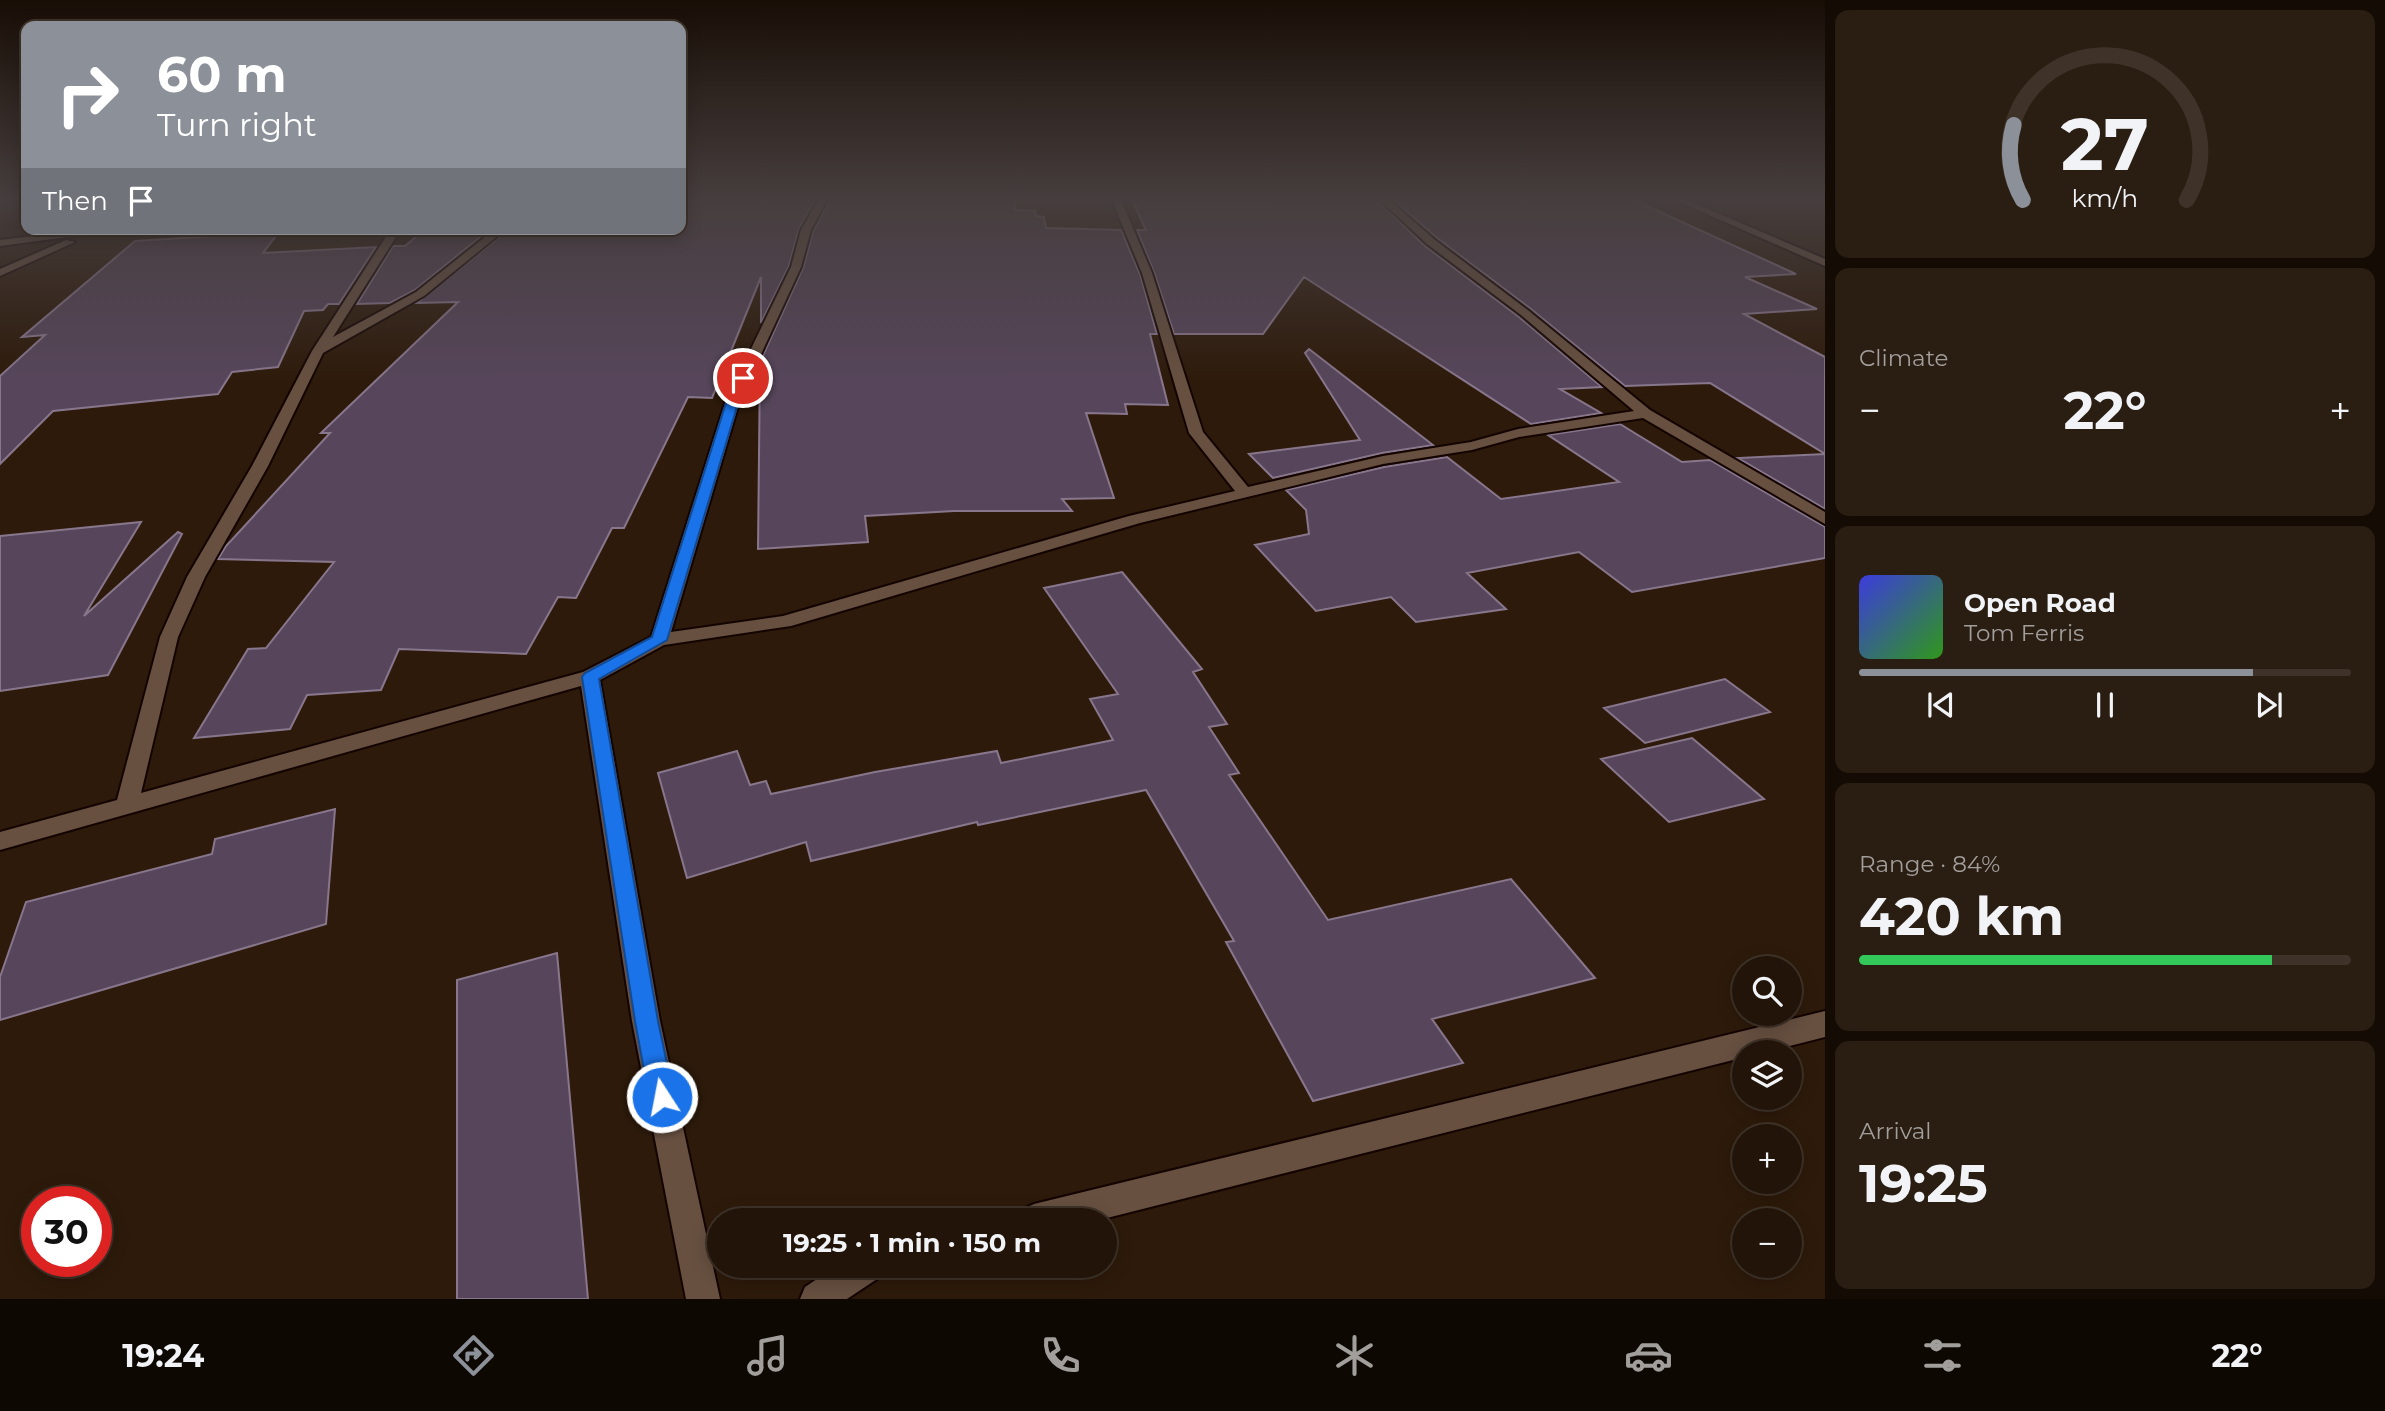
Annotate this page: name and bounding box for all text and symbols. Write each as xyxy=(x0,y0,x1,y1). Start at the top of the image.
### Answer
text: 60 m xyxy=(157,45,287,104)
icon: right xyxy=(42,49,133,140)
text: 27 xyxy=(2061,100,2149,188)
text: Turn right xyxy=(157,105,317,144)
icon: arrive xyxy=(122,182,160,220)
text: km/h xyxy=(2072,183,2138,213)
text: Then xyxy=(42,185,108,217)
text: Climate xyxy=(1859,344,1948,372)
pin xyxy=(713,348,773,408)
icon: arrive xyxy=(724,359,762,397)
text: 22° xyxy=(2063,379,2147,442)
text: − xyxy=(1859,387,1881,434)
text: + xyxy=(2329,387,2351,434)
text: Open Road xyxy=(1964,587,2116,619)
text: Tom Ferris xyxy=(1964,619,2084,647)
icon: previous xyxy=(1922,686,1960,724)
icon: pause xyxy=(2086,686,2124,724)
icon: next xyxy=(2250,686,2288,724)
text: Range · 84% xyxy=(1859,850,2000,878)
text: 420 km xyxy=(1859,885,2064,948)
map controls xyxy=(1732,956,1802,1278)
button: search xyxy=(1732,956,1802,1026)
button: layers xyxy=(1732,1040,1802,1110)
position arrow xyxy=(625,1060,699,1134)
text: Arrival xyxy=(1859,1117,1932,1145)
button: + xyxy=(1732,1124,1802,1194)
text: 19:25 xyxy=(1859,1152,1988,1215)
speed limit sign: 30 xyxy=(21,1186,112,1277)
button: − xyxy=(1732,1208,1802,1278)
text: 19:25 · 1 min · 150 m xyxy=(783,1227,1041,1259)
icon: directions xyxy=(449,1331,498,1380)
icon: music xyxy=(743,1331,792,1380)
icon: phone xyxy=(1036,1331,1085,1380)
icon: climate xyxy=(1330,1331,1379,1380)
icon: car xyxy=(1624,1331,1673,1380)
icon: filters xyxy=(1918,1331,1967,1380)
text: 19:24 xyxy=(122,1336,204,1375)
text: 22° xyxy=(2211,1336,2263,1375)

